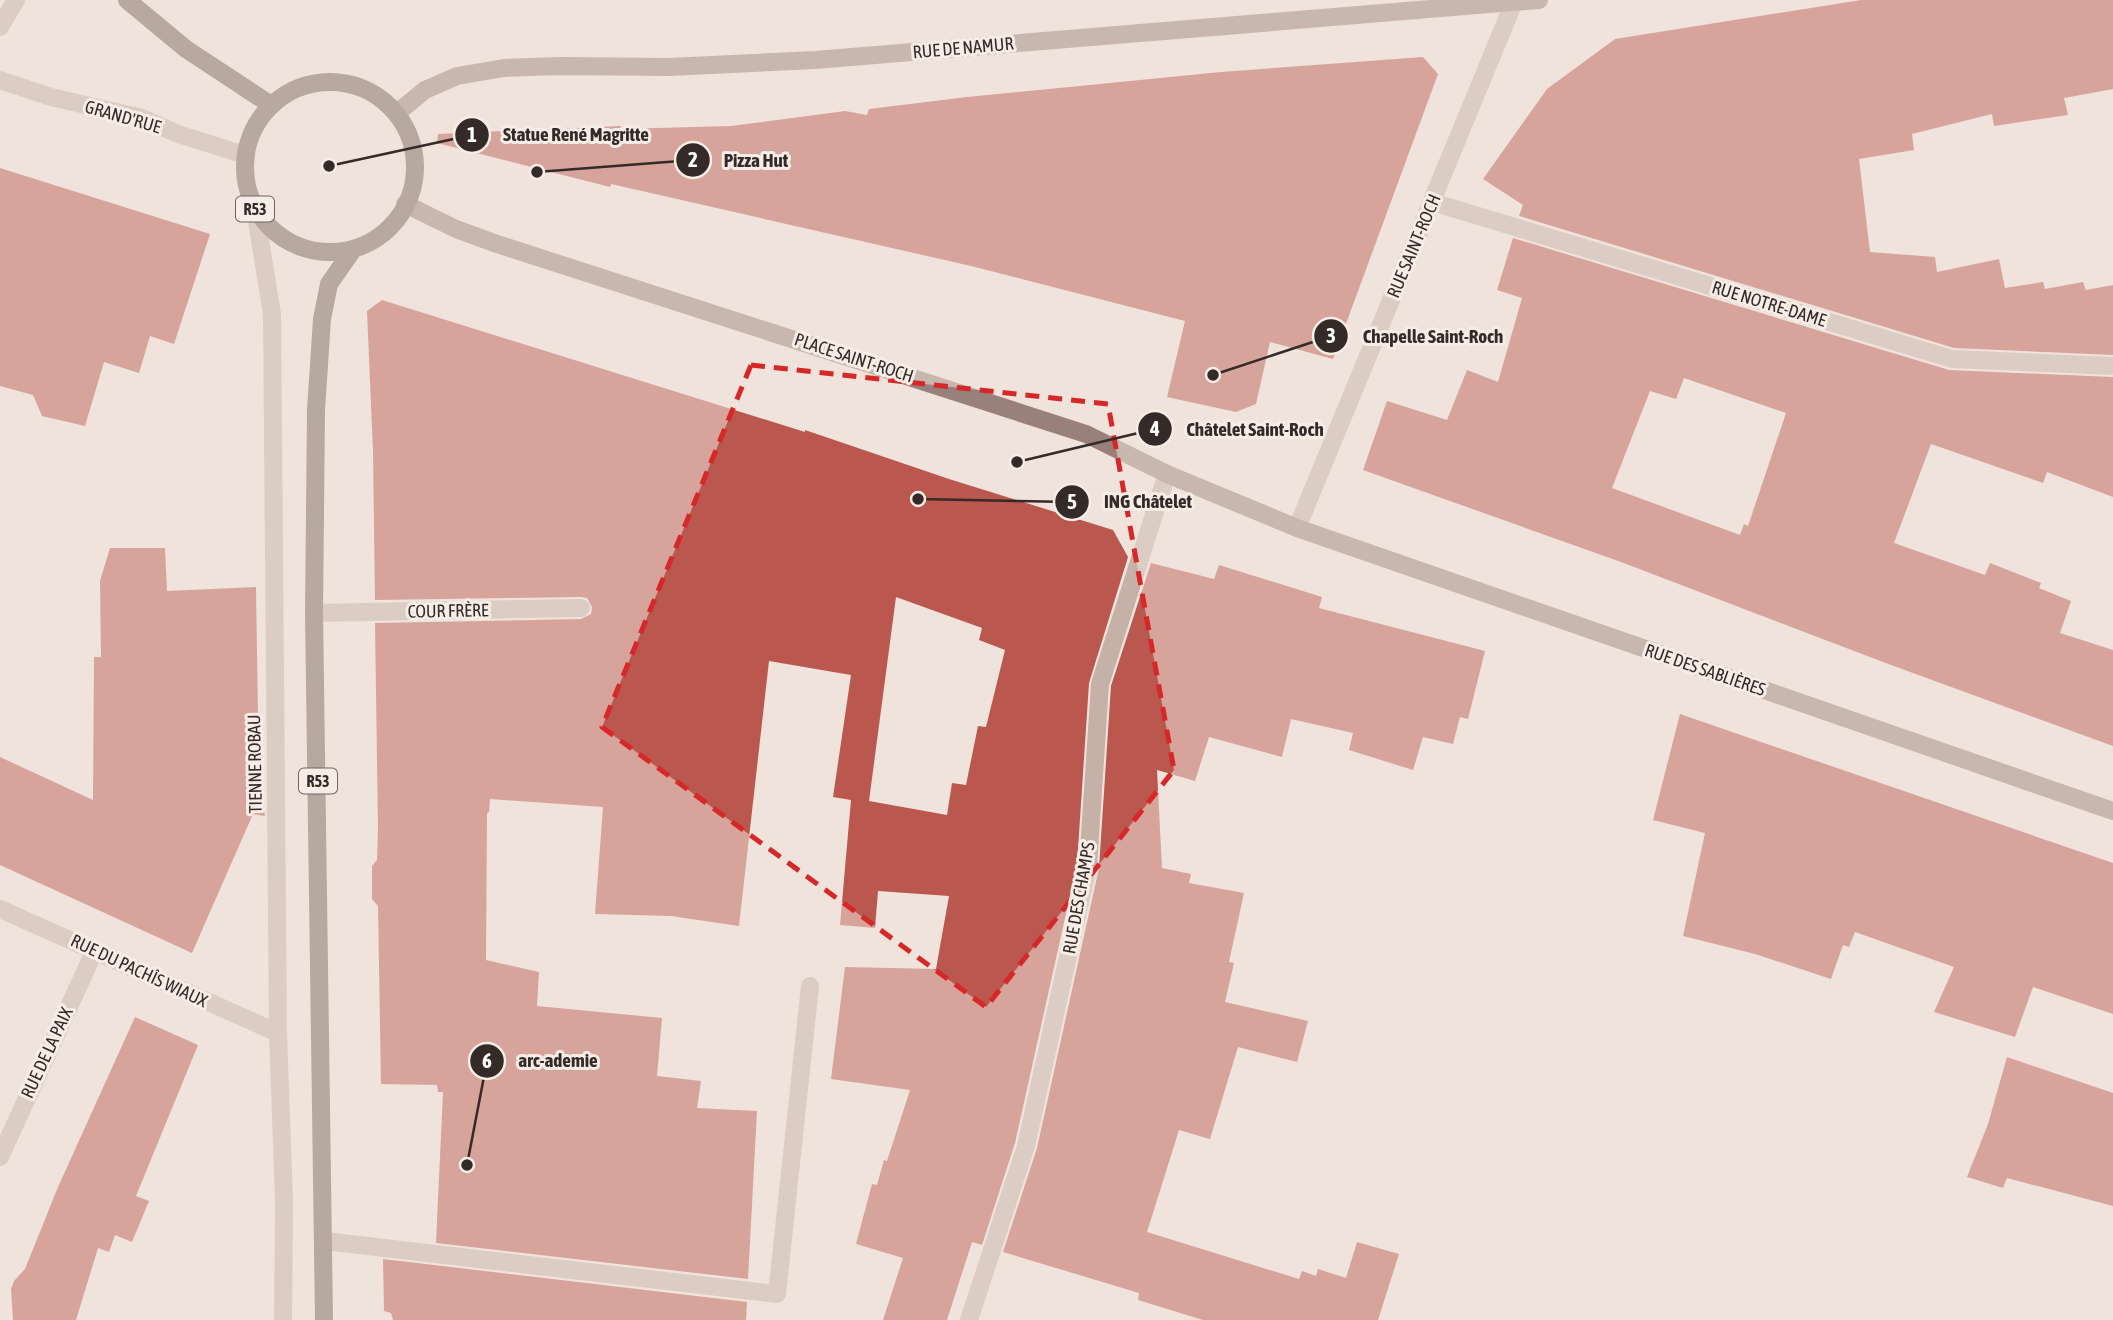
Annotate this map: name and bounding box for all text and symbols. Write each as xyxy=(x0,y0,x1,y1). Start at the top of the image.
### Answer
street label: RUE DE NAMUR xyxy=(912,33,1014,62)
street label: GRAND'RUE xyxy=(83,96,164,137)
callout: Statue René Magritte xyxy=(454,115,663,155)
text: 1 xyxy=(467,122,477,146)
text: Statue René Magritte xyxy=(503,123,649,145)
callout: Pizza Hut xyxy=(675,140,803,180)
text: 2 xyxy=(688,147,698,171)
text: Pizza Hut xyxy=(724,149,789,171)
street label: RUE SAINT-ROCH xyxy=(1382,191,1445,301)
road number: R53 xyxy=(236,196,274,222)
street label: RUE NOTRE-DAME xyxy=(1710,276,1829,331)
callout: Chapelle Saint-Roch xyxy=(1314,316,1517,356)
text: 3 xyxy=(1326,323,1336,347)
text: Chapelle Saint-Roch xyxy=(1363,325,1503,347)
street label: PLACE SAINT-ROCH xyxy=(792,328,916,387)
callout: Châtelet Saint-Roch xyxy=(1137,409,1338,449)
text: 4 xyxy=(1149,416,1160,440)
text: Châtelet Saint-Roch xyxy=(1186,418,1324,440)
callout: ING Châtelet xyxy=(1054,482,1206,522)
text: 5 xyxy=(1067,489,1077,513)
text: ING Châtelet xyxy=(1104,490,1193,512)
street label: COUR FRÈRE xyxy=(407,599,489,622)
street label: RUE DES SABLIÈRES xyxy=(1642,639,1769,700)
street label: TIENNE ROBAU xyxy=(243,714,266,814)
road number: R53 xyxy=(299,768,337,794)
street label: RUE DES CHAMPS xyxy=(1058,840,1099,956)
street label: RUE DU PACHÎS WIAUX xyxy=(68,930,212,1012)
street label: RUE DE LA PAIX xyxy=(16,1003,77,1102)
callout: arc-ademie xyxy=(469,1041,612,1081)
text: 6 xyxy=(482,1048,492,1072)
text: arc-ademie xyxy=(518,1049,598,1071)

